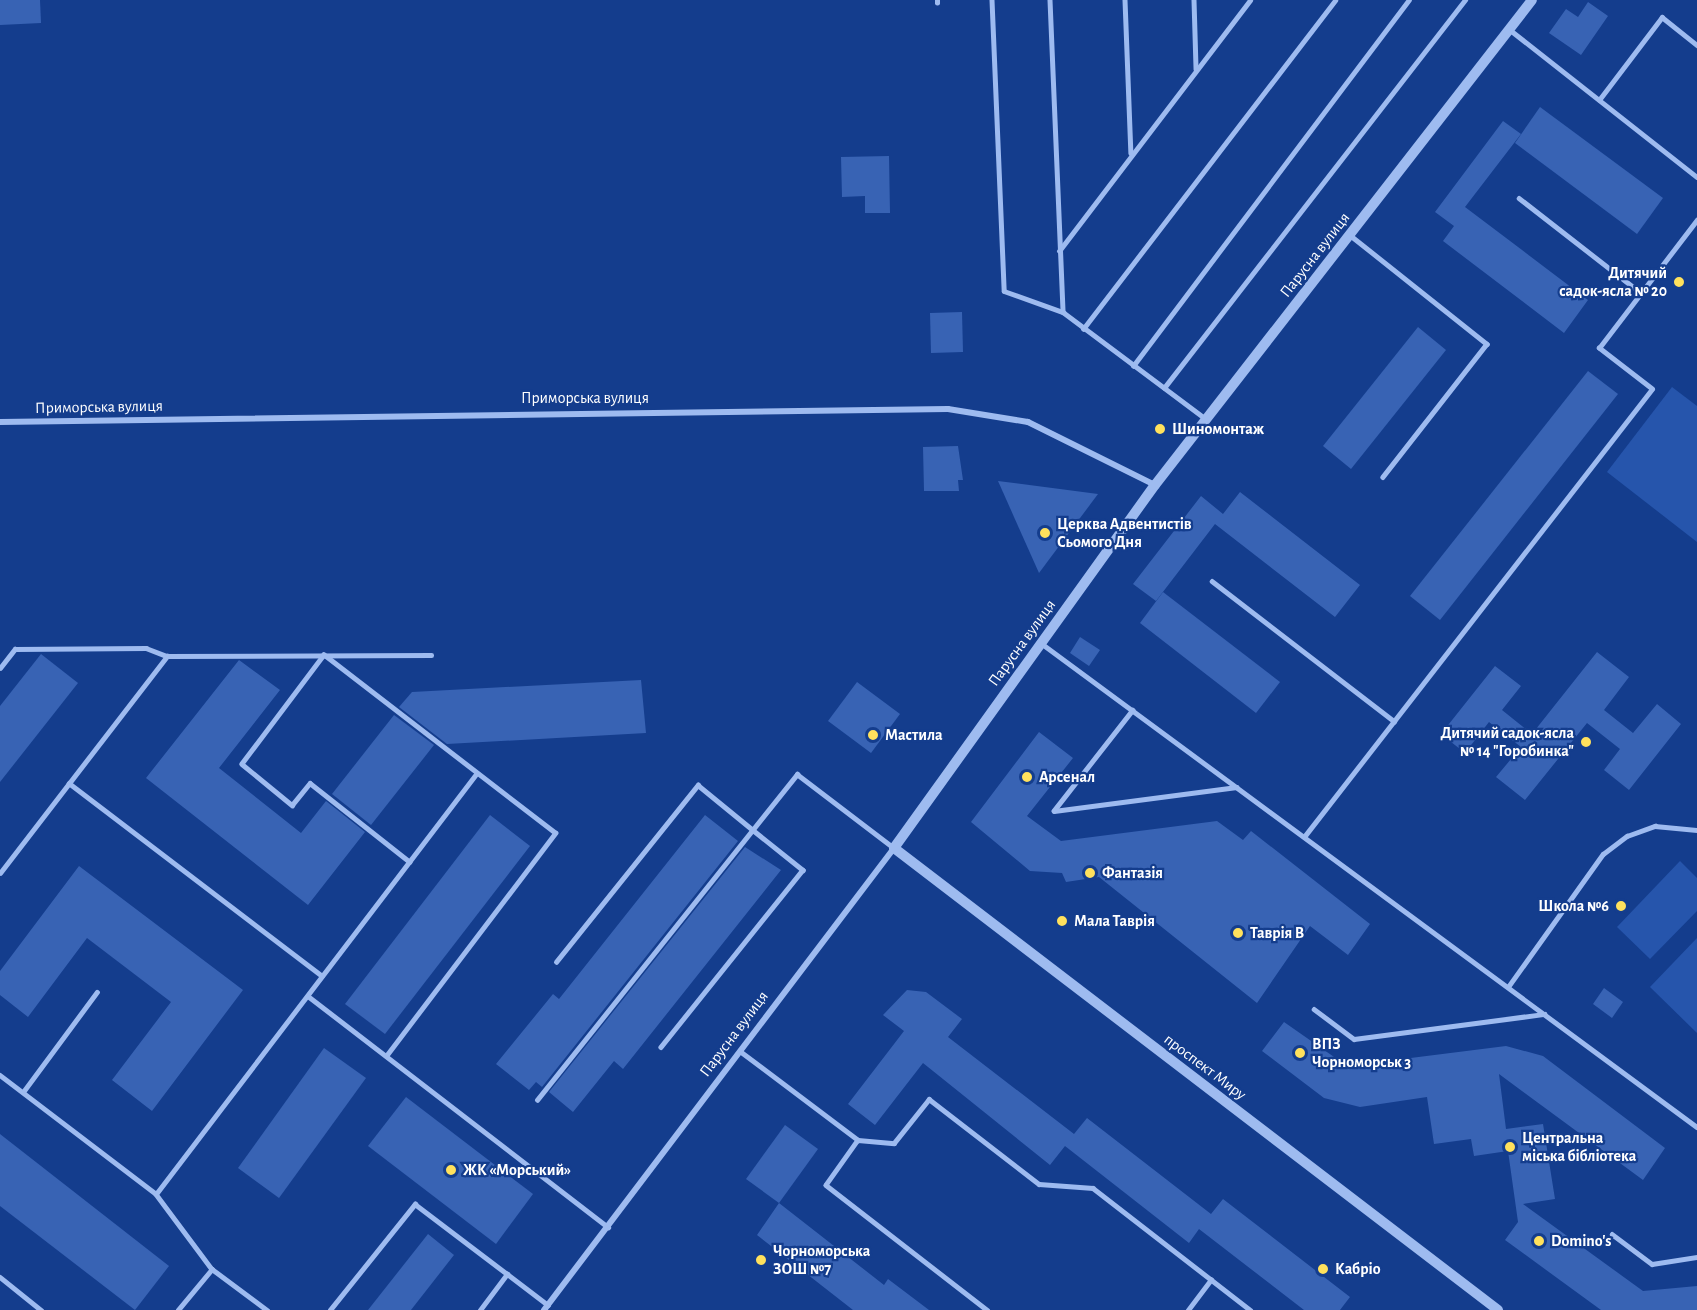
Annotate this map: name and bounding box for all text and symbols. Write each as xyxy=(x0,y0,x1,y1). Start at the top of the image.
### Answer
street label: Парусна вулиця xyxy=(1276,209,1354,301)
place label: Дитячий садок-ясла № 20 xyxy=(1559,263,1667,301)
marker: Дитячий садок-ясла № 20 xyxy=(1672,275,1686,289)
street label: Приморська вулиця xyxy=(521,388,649,408)
street label: Приморська вулиця xyxy=(35,396,163,418)
place label: Шиномонтаж xyxy=(1172,419,1264,439)
marker: Шиномонтаж xyxy=(1153,422,1167,436)
place label: Церква Адвентистів Сьомого Дня xyxy=(1057,514,1192,552)
marker: Церква Адвентистів Сьомого Дня xyxy=(1038,526,1052,540)
street label: Парусна вулиця xyxy=(984,596,1060,690)
place label: Дитячий садок-ясла № 14 "Горобинка" xyxy=(1440,723,1574,761)
place label: Мастила xyxy=(885,725,943,745)
marker: Мастила xyxy=(866,728,880,742)
marker: Дитячий садок-ясла № 14 "Горобинка" xyxy=(1579,735,1593,749)
place label: Арсенал xyxy=(1039,767,1095,787)
marker: Арсенал xyxy=(1020,770,1034,784)
place label: Фантазія xyxy=(1102,863,1163,883)
marker: Фантазія xyxy=(1083,866,1097,880)
place label: Школа №6 xyxy=(1538,896,1609,916)
marker: Школа №6 xyxy=(1614,899,1628,913)
place label: Мала Таврія xyxy=(1074,911,1155,931)
marker: Мала Таврія xyxy=(1055,914,1069,928)
place label: Таврія В xyxy=(1250,923,1304,943)
marker: Таврія В xyxy=(1231,926,1245,940)
street label: Парусна вулиця xyxy=(696,987,772,1081)
street label: проспект Миру xyxy=(1160,1030,1250,1104)
place label: ВПЗ Чорноморськ 3 xyxy=(1312,1034,1411,1072)
marker: ВПЗ Чорноморськ 3 xyxy=(1293,1046,1307,1060)
place label: Центральна міська бібліотека xyxy=(1522,1128,1636,1166)
marker: Центральна міська бібліотека xyxy=(1503,1140,1517,1154)
place label: ЖК «Морський» xyxy=(463,1160,571,1180)
marker: ЖК «Морський» xyxy=(444,1163,458,1177)
place label: Domino's xyxy=(1551,1231,1611,1251)
marker: Domino's xyxy=(1532,1234,1546,1248)
place label: Чорноморська ЗОШ №7 xyxy=(773,1241,870,1279)
marker: Чорноморська ЗОШ №7 xyxy=(754,1253,768,1267)
place label: Кабріо xyxy=(1335,1259,1380,1279)
marker: Кабріо xyxy=(1316,1262,1330,1276)

